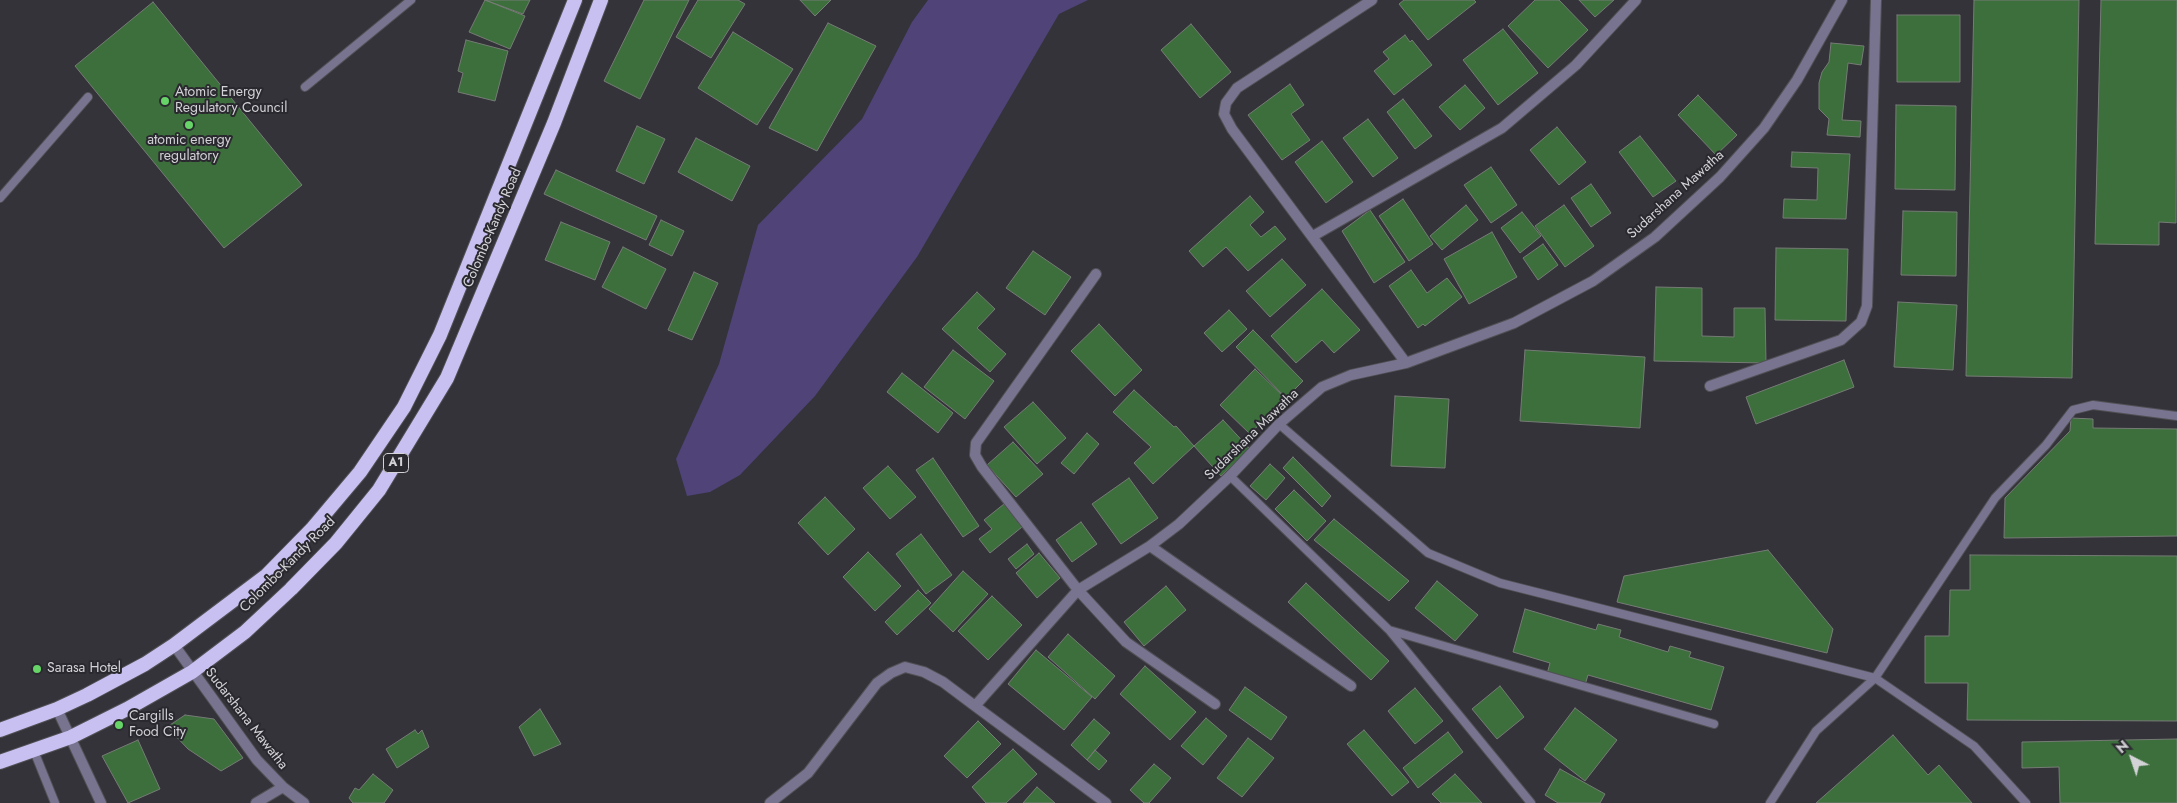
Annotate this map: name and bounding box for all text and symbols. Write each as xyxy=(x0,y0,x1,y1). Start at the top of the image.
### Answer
place label: Atomic Energy Regulatory Council xyxy=(175,85,287,118)
marker: Atomic Energy Regulatory Council xyxy=(159,95,171,107)
marker: atomic energy regulatory xyxy=(183,119,195,131)
place label: atomic energy regulatory xyxy=(147,133,231,166)
street label: Sudarshana Mawatha xyxy=(1624,147,1728,243)
street label: Colombo-Kandy Road xyxy=(460,166,526,290)
street label: Sudarshana Mawatha xyxy=(1201,386,1303,484)
road number: A1 xyxy=(384,453,408,472)
street label: Colombo-Kandy Road xyxy=(237,514,339,616)
place label: Sarasa Hotel xyxy=(47,661,121,677)
marker: Sarasa Hotel xyxy=(31,663,43,675)
street label: Sudarshana Mawatha xyxy=(201,665,291,773)
place label: Cargills Food City xyxy=(129,709,186,742)
marker: Cargills Food City xyxy=(113,719,125,731)
north arrow xyxy=(2107,733,2157,783)
text: N xyxy=(2111,735,2133,758)

